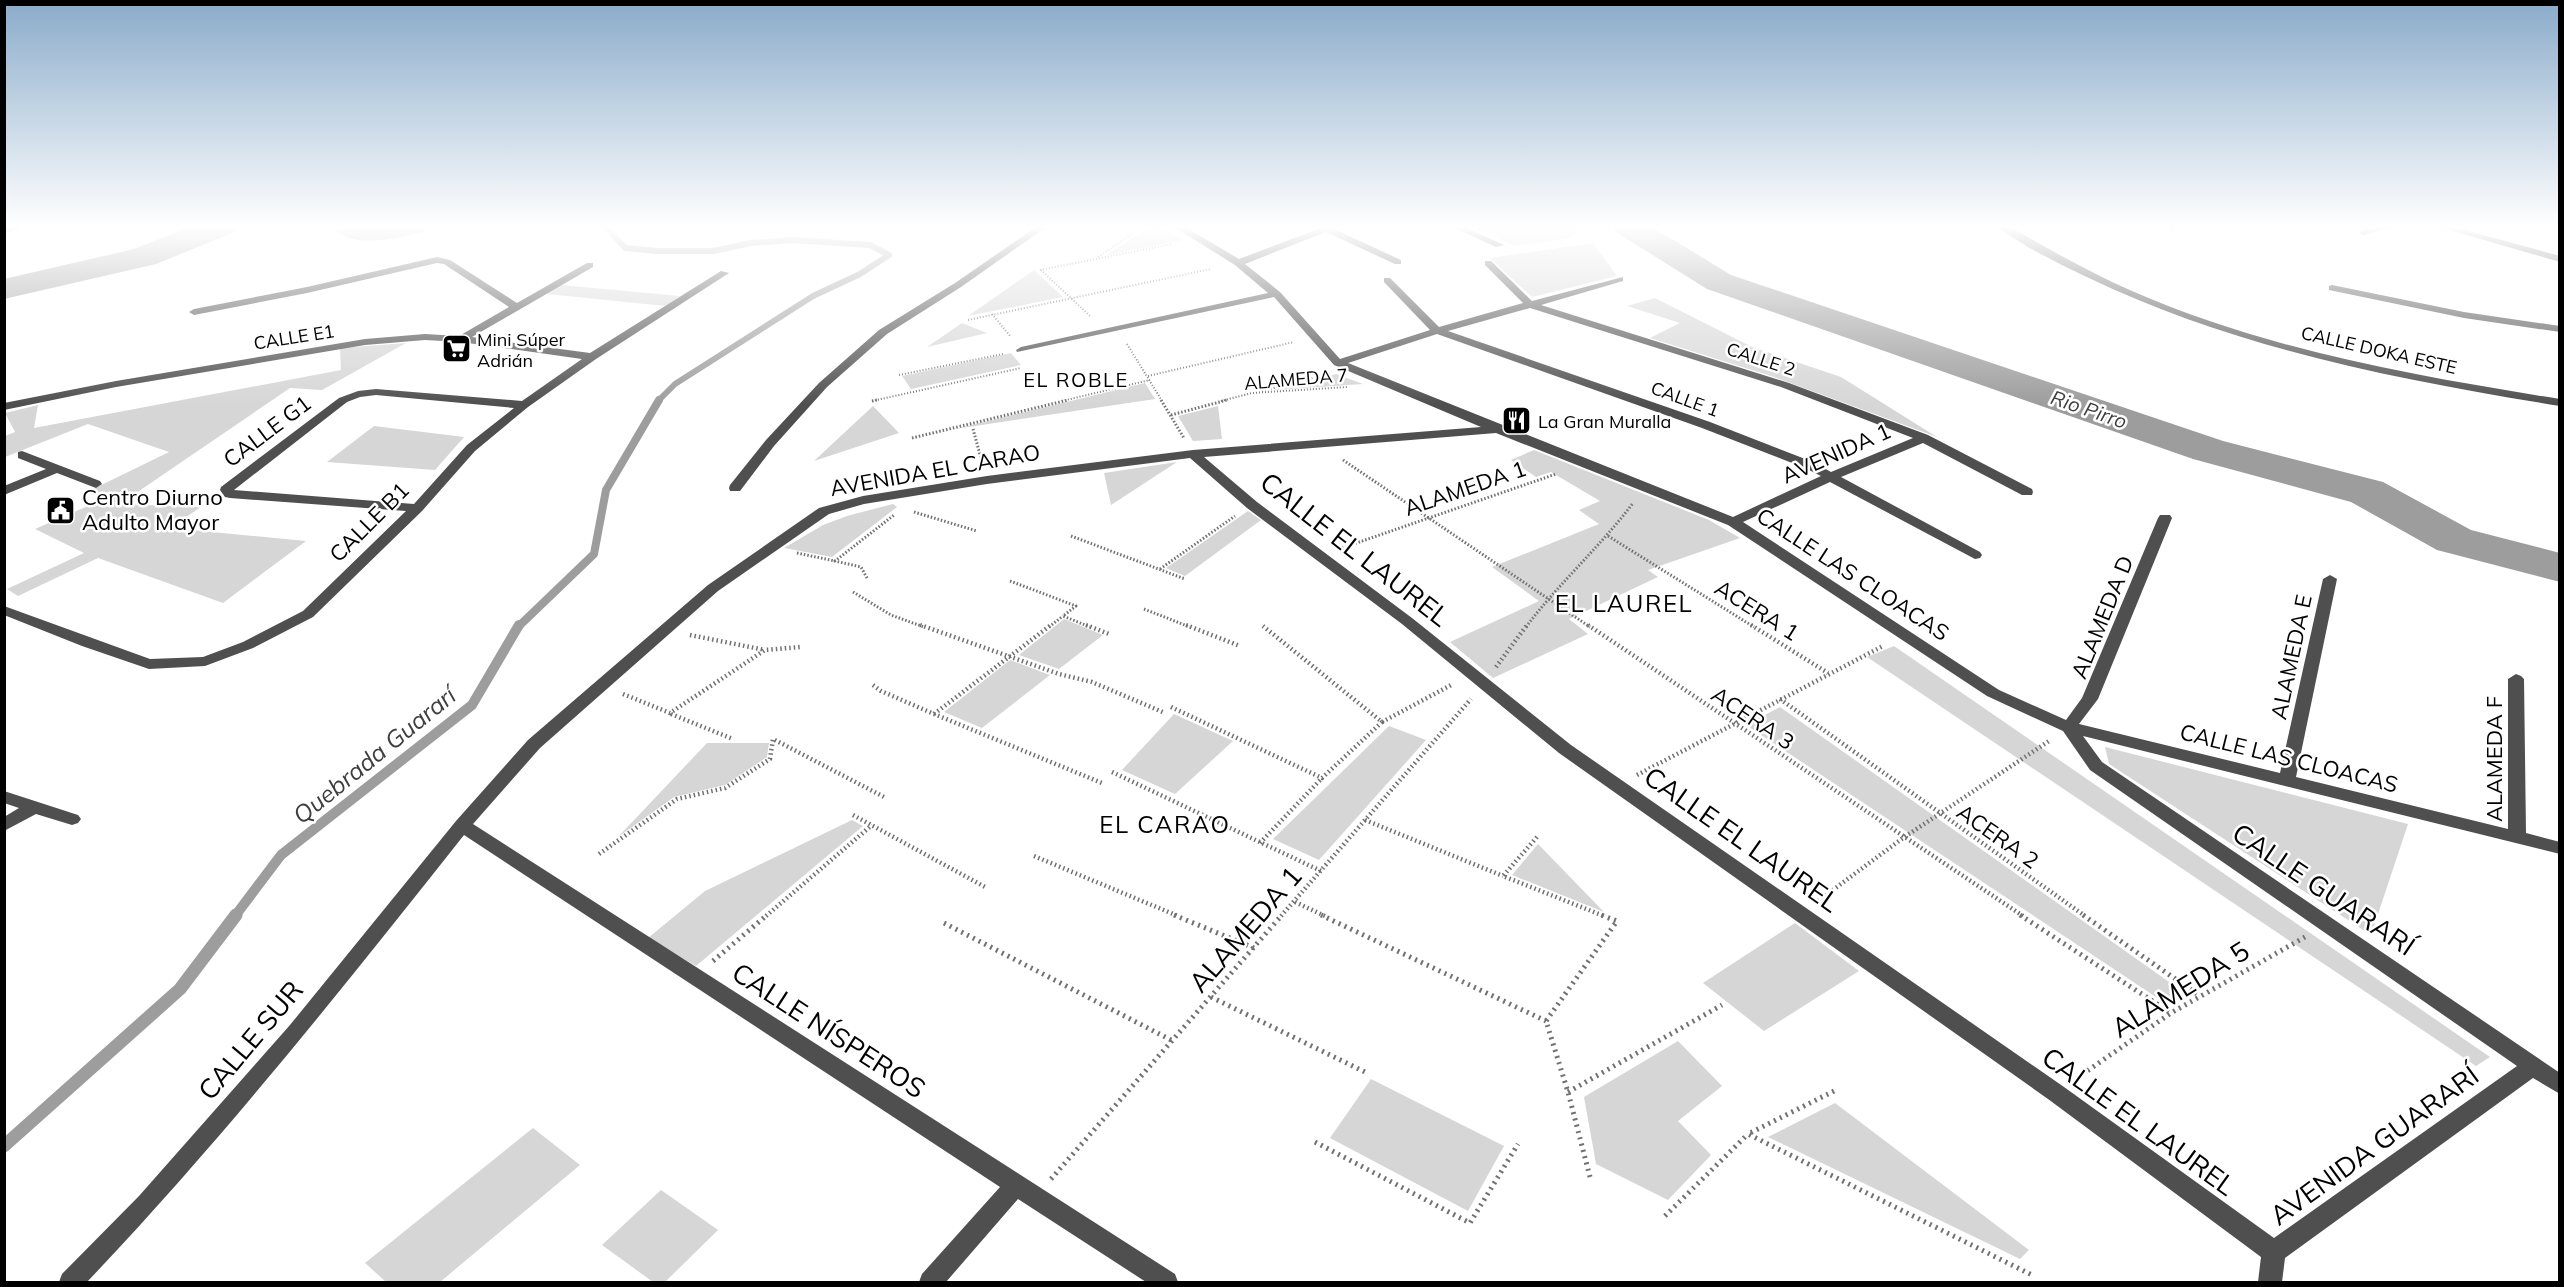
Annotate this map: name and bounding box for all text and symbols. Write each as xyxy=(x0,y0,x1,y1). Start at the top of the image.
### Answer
street label: CALLE E1 xyxy=(252,319,336,355)
street label: CALLE DOKA ESTE xyxy=(2299,321,2459,379)
place label: Mini Súper Adrián xyxy=(477,328,565,372)
supermarket icon: Mini Súper Adrián xyxy=(440,333,472,365)
street label: CALLE 2 xyxy=(1724,337,1798,381)
street label: ALAMEDA 7 xyxy=(1243,363,1349,395)
district label: EL ROBLE xyxy=(1023,367,1129,392)
street label: CALLE 1 xyxy=(1648,376,1722,422)
water label: Rio Pirro xyxy=(2048,384,2130,434)
street label: CALLE G1 xyxy=(218,389,316,473)
restaurant icon: La Gran Muralla xyxy=(1501,405,1533,437)
place label: La Gran Muralla xyxy=(1538,410,1671,433)
street label: AVENIDA 1 xyxy=(1777,416,1895,490)
street label: AVENIDA EL CARAO xyxy=(828,438,1042,502)
street label: ALAMEDA 1 xyxy=(1400,454,1530,522)
street label: CALLE EL LAUREL xyxy=(1254,465,1457,634)
street label: CALLE B1 xyxy=(323,476,415,568)
place label: Centro Diurno Adulto Mayor xyxy=(82,483,223,536)
public building icon: Centro Diurno Adulto Mayor xyxy=(45,494,77,526)
street label: CALLE LAS CLOACAS xyxy=(1752,501,1954,647)
street label: ALAMEDA D xyxy=(2065,551,2139,683)
street label: ACERA 1 xyxy=(1710,573,1804,647)
district label: EL LAUREL xyxy=(1555,588,1693,618)
street label: ALAMEDA E xyxy=(2264,592,2318,722)
water label: Quebrada Guararí xyxy=(286,678,464,830)
street label: ACERA 3 xyxy=(1706,680,1800,756)
street label: ALAMEDA F xyxy=(2480,696,2508,822)
street label: CALLE LAS CLOACAS xyxy=(2177,717,2401,799)
street label: CALLE EL LAUREL xyxy=(1638,759,1846,919)
street label: ACERA 2 xyxy=(1951,798,2045,874)
district label: EL CARAO xyxy=(1099,809,1231,839)
street label: CALLE GUARARÍ xyxy=(2226,815,2424,964)
street label: ALAMEDA 1 xyxy=(1181,859,1309,999)
street label: ALAMEDA 5 xyxy=(2105,933,2255,1045)
street label: CALLE NÍSPEROS xyxy=(726,955,932,1105)
street label: CALLE SUR xyxy=(190,973,310,1107)
street label: CALLE EL LAUREL xyxy=(2036,1039,2243,1203)
street label: AVENIDA GUARARÍ xyxy=(2263,1057,2487,1232)

